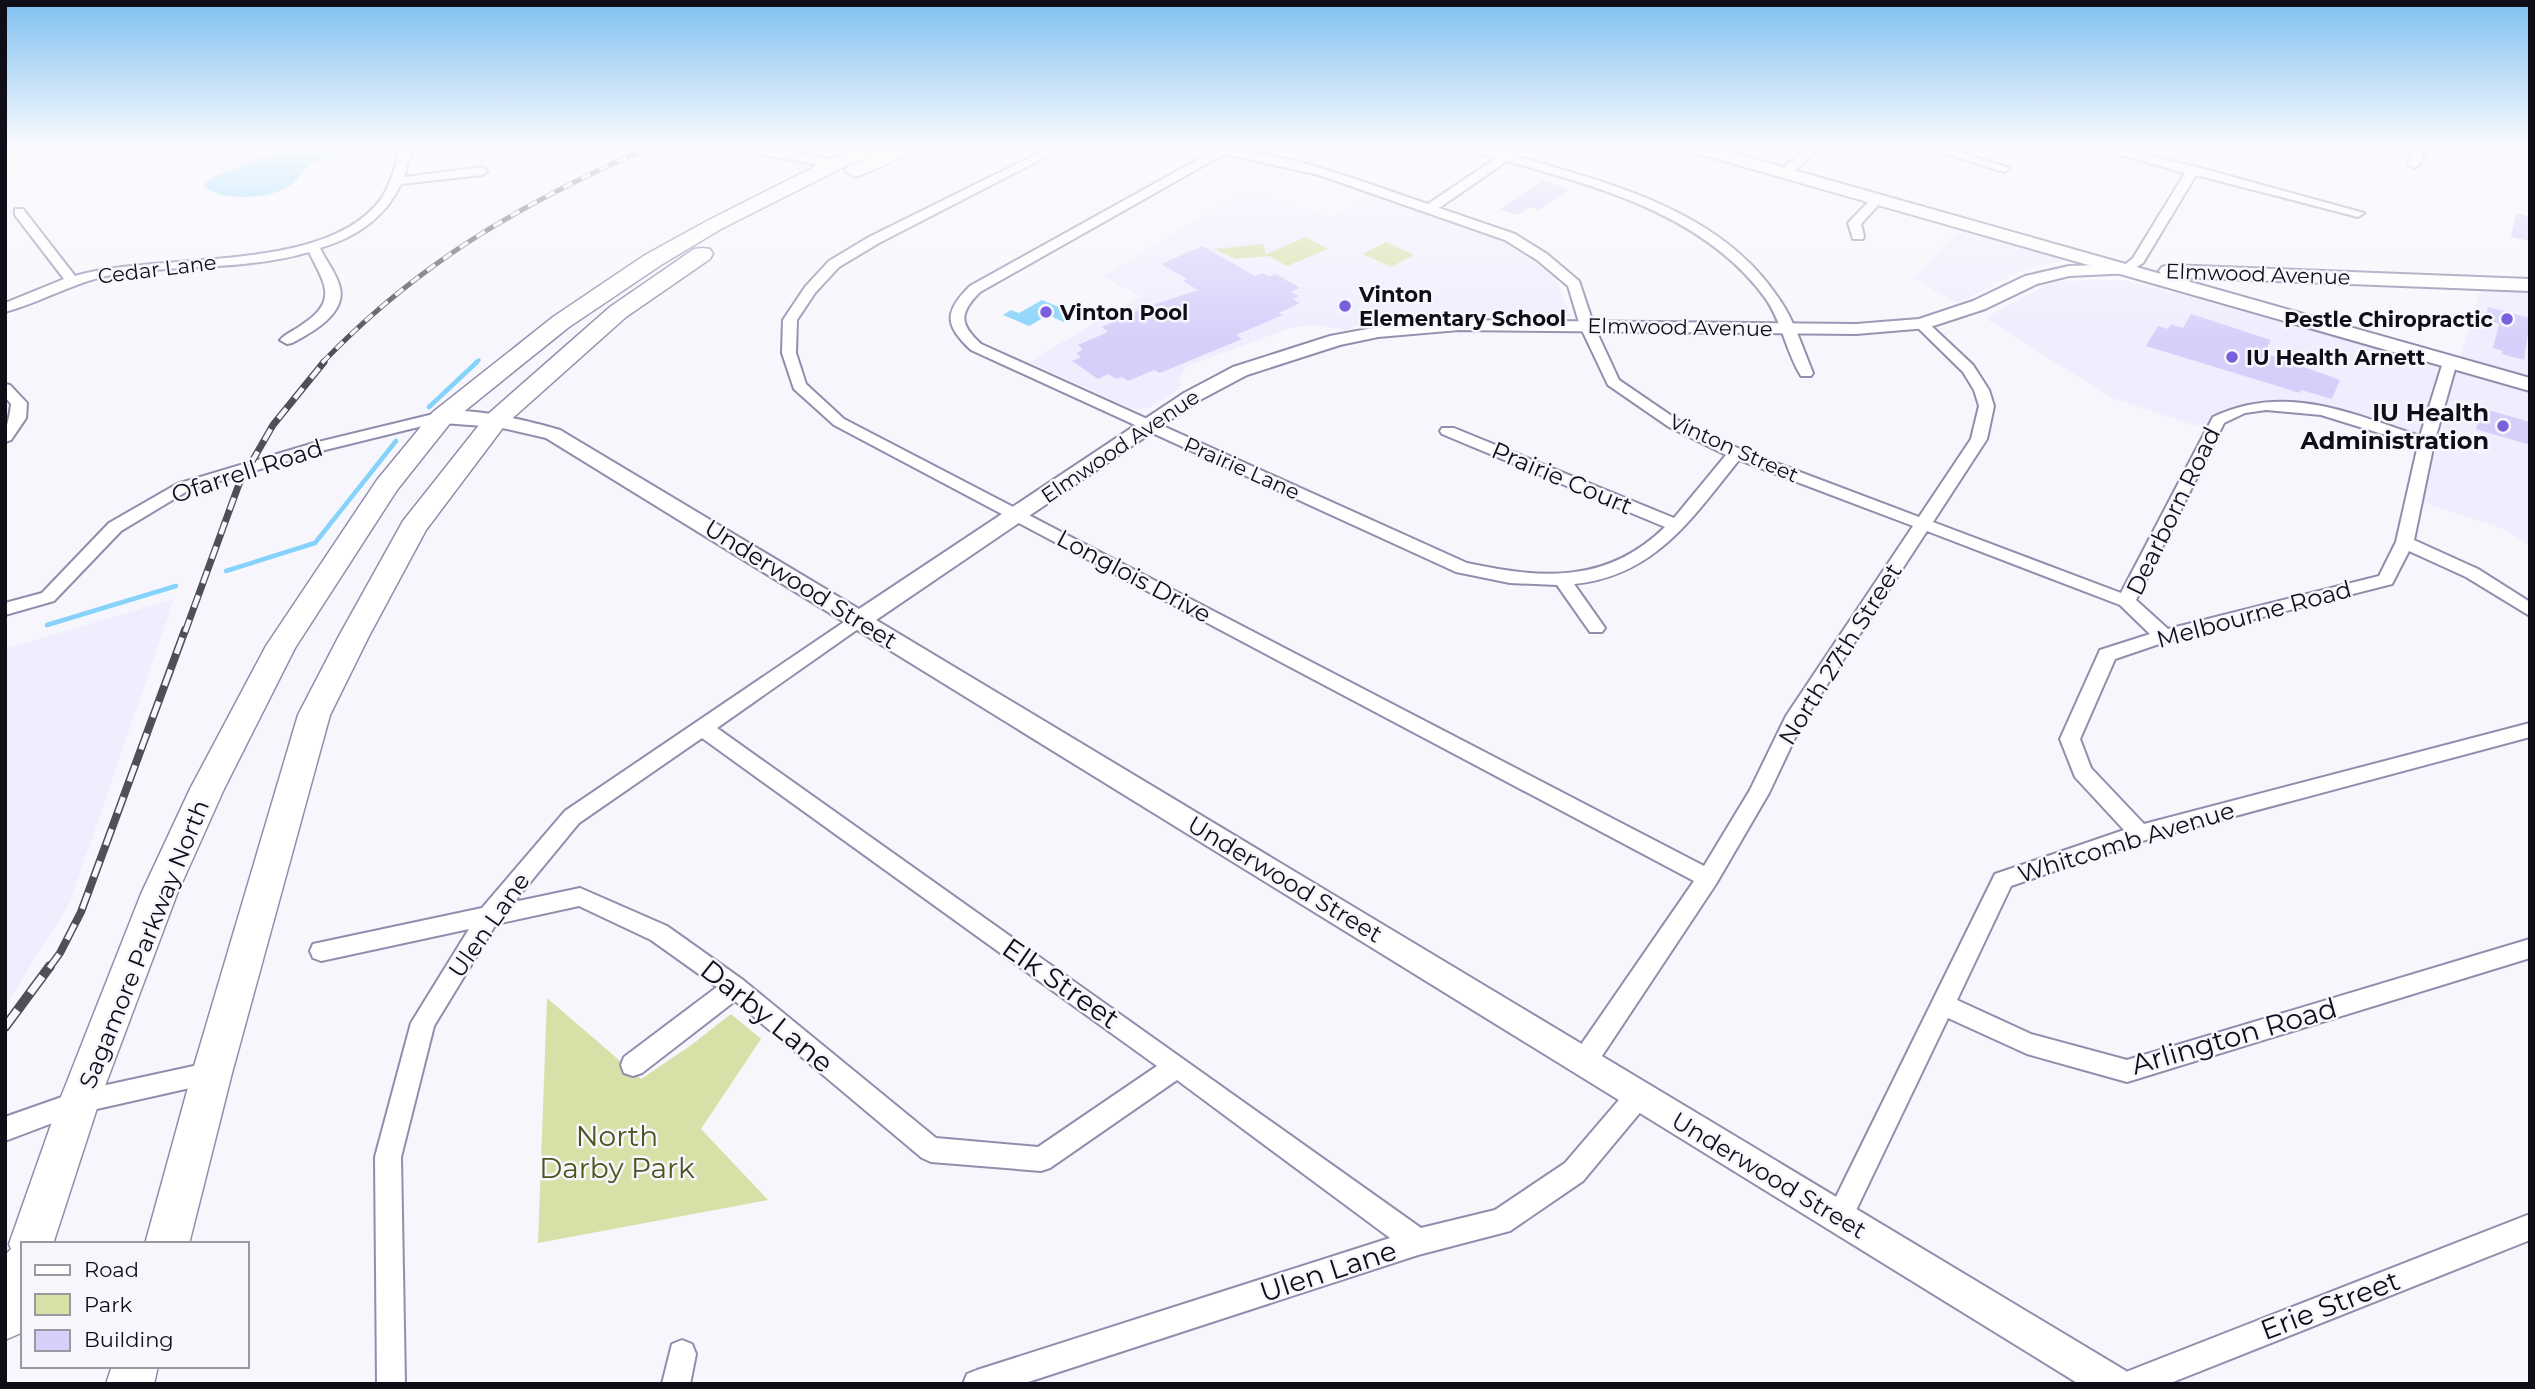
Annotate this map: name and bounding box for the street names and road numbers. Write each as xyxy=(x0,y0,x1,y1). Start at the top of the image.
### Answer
street label: Cedar Lane xyxy=(96,249,218,289)
street label: Elmwood Avenue xyxy=(2165,258,2351,290)
street label: Elmwood Avenue xyxy=(1587,313,1773,341)
street label: Elmwood Avenue xyxy=(1036,384,1204,508)
street label: Vinton Street xyxy=(1666,408,1802,488)
street label: Dearborn Road xyxy=(2120,422,2226,600)
street label: Prairie Lane xyxy=(1180,431,1304,505)
street label: Ofarrell Road xyxy=(168,433,326,509)
street label: Prairie Court xyxy=(1487,435,1637,521)
street label: Underwood Street xyxy=(699,513,903,655)
street label: Longlois Drive xyxy=(1052,523,1216,629)
street label: North 27th Street xyxy=(1772,557,1908,750)
street label: Melbourne Road xyxy=(2153,574,2355,654)
street label: Whitcomb Avenue xyxy=(2014,795,2238,889)
street label: Sagamore Parkway North xyxy=(73,796,215,1092)
street label: Underwood Street xyxy=(1182,809,1388,949)
street label: Ulen Lane xyxy=(442,867,536,983)
street label: Elk Street xyxy=(996,930,1126,1036)
street label: Darby Lane xyxy=(694,952,840,1080)
street label: Arlington Road xyxy=(2127,990,2341,1082)
street label: Underwood Street xyxy=(1666,1105,1872,1245)
street label: Ulen Lane xyxy=(1255,1233,1401,1309)
street label: Erie Street xyxy=(2256,1263,2404,1347)

